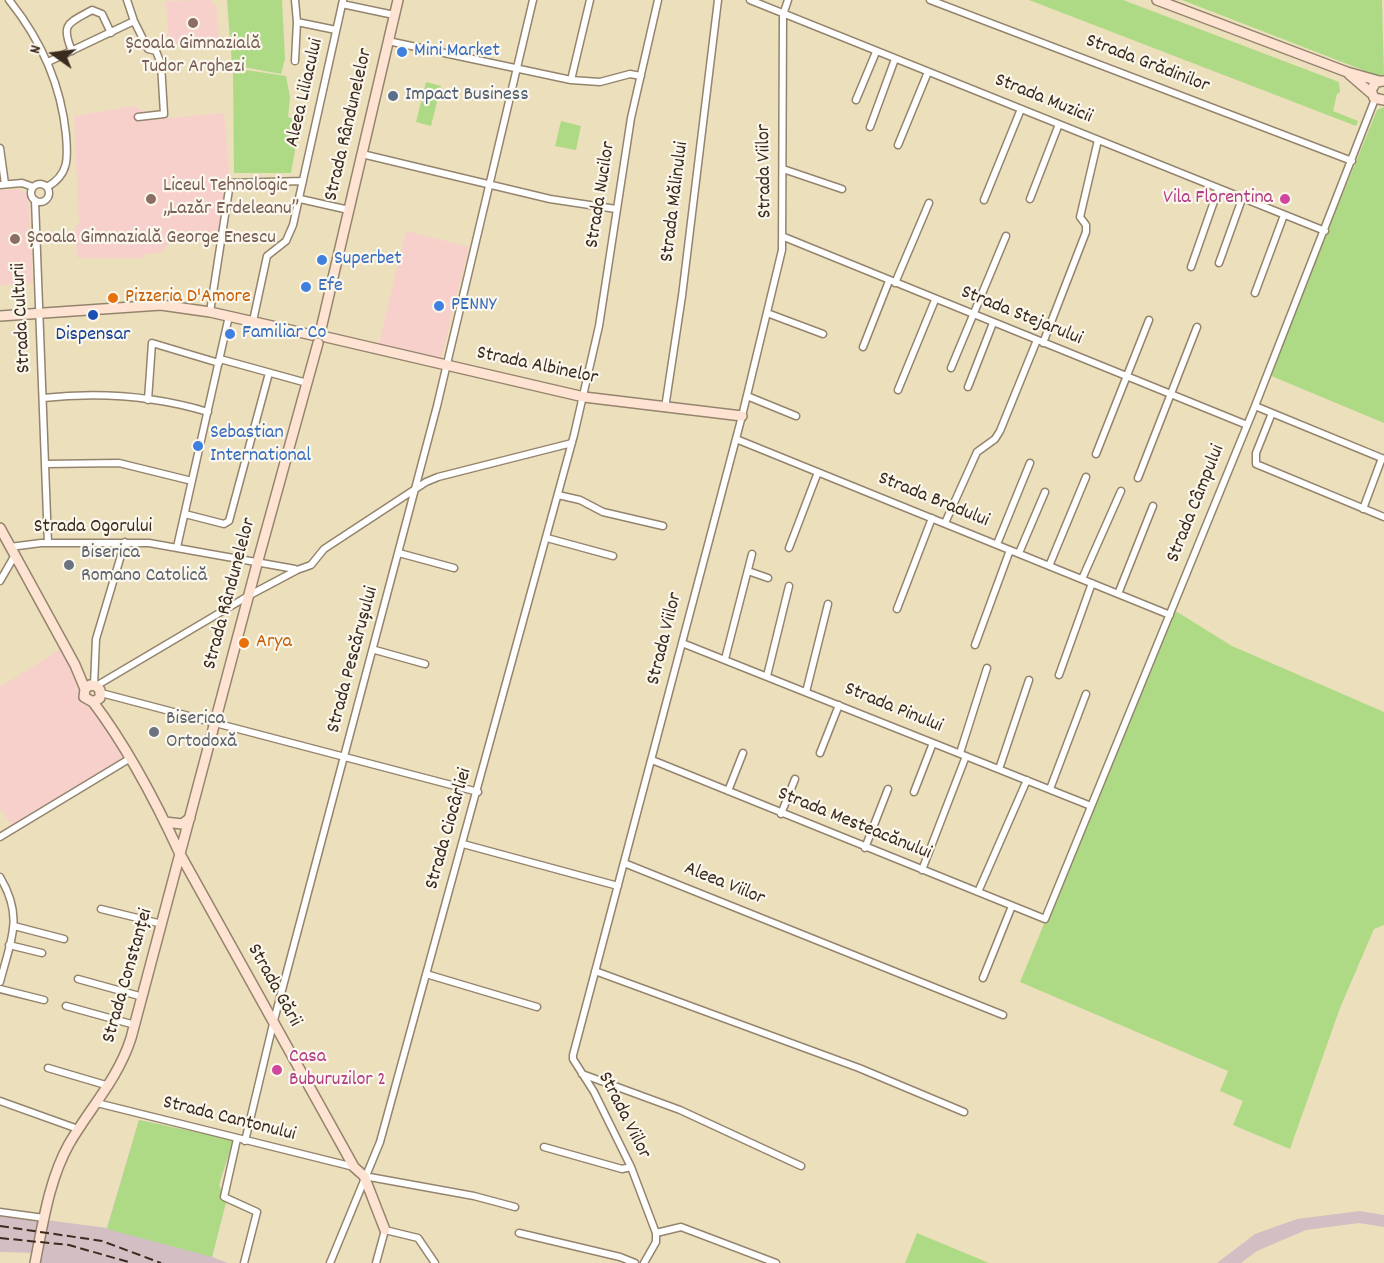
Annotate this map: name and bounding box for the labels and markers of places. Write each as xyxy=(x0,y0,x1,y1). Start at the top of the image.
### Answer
marker: Școala Gimnazială Tudor Arghezi xyxy=(186,16,200,30)
place label: Școala Gimnazială Tudor Arghezi xyxy=(126,33,260,80)
place label: Mini Market xyxy=(414,40,500,64)
marker: Mini Market xyxy=(395,45,409,59)
place label: Impact Business xyxy=(405,84,529,108)
marker: Impact Business xyxy=(386,89,400,103)
place label: Liceul Tehnologic „Lazăr Erdeleanu” xyxy=(163,175,299,222)
place label: Vila Florentina xyxy=(1163,187,1273,211)
marker: Liceul Tehnologic „Lazăr Erdeleanu” xyxy=(144,192,158,206)
marker: Vila Florentina xyxy=(1278,192,1292,206)
place label: Școala Gimnazială George Enescu xyxy=(27,227,276,251)
marker: Școala Gimnazială George Enescu xyxy=(8,232,22,246)
place label: Superbet xyxy=(334,248,402,272)
marker: Superbet xyxy=(315,253,329,267)
place label: Efe xyxy=(318,275,343,299)
marker: Efe xyxy=(299,280,313,294)
place label: Pizzeria D'Amore xyxy=(125,286,251,310)
marker: Pizzeria D'Amore xyxy=(106,291,120,305)
place label: PENNY xyxy=(451,294,496,318)
marker: PENNY xyxy=(432,299,446,313)
marker: Dispensar xyxy=(86,308,100,322)
place label: Familiar Co xyxy=(242,322,326,346)
place label: Dispensar xyxy=(56,324,130,348)
marker: Familiar Co xyxy=(223,327,237,341)
place label: Sebastian International xyxy=(210,422,311,469)
marker: Sebastian International xyxy=(191,439,205,453)
place label: Biserica Romano Catolică xyxy=(81,542,207,589)
marker: Biserica Romano Catolică xyxy=(62,558,76,572)
place label: Arya xyxy=(256,631,292,655)
marker: Arya xyxy=(237,636,251,650)
place label: Biserica Ortodoxă xyxy=(166,708,237,755)
marker: Biserica Ortodoxă xyxy=(147,725,161,739)
place label: Casa Buburuzilor 2 xyxy=(289,1046,386,1093)
marker: Casa Buburuzilor 2 xyxy=(270,1063,284,1077)

